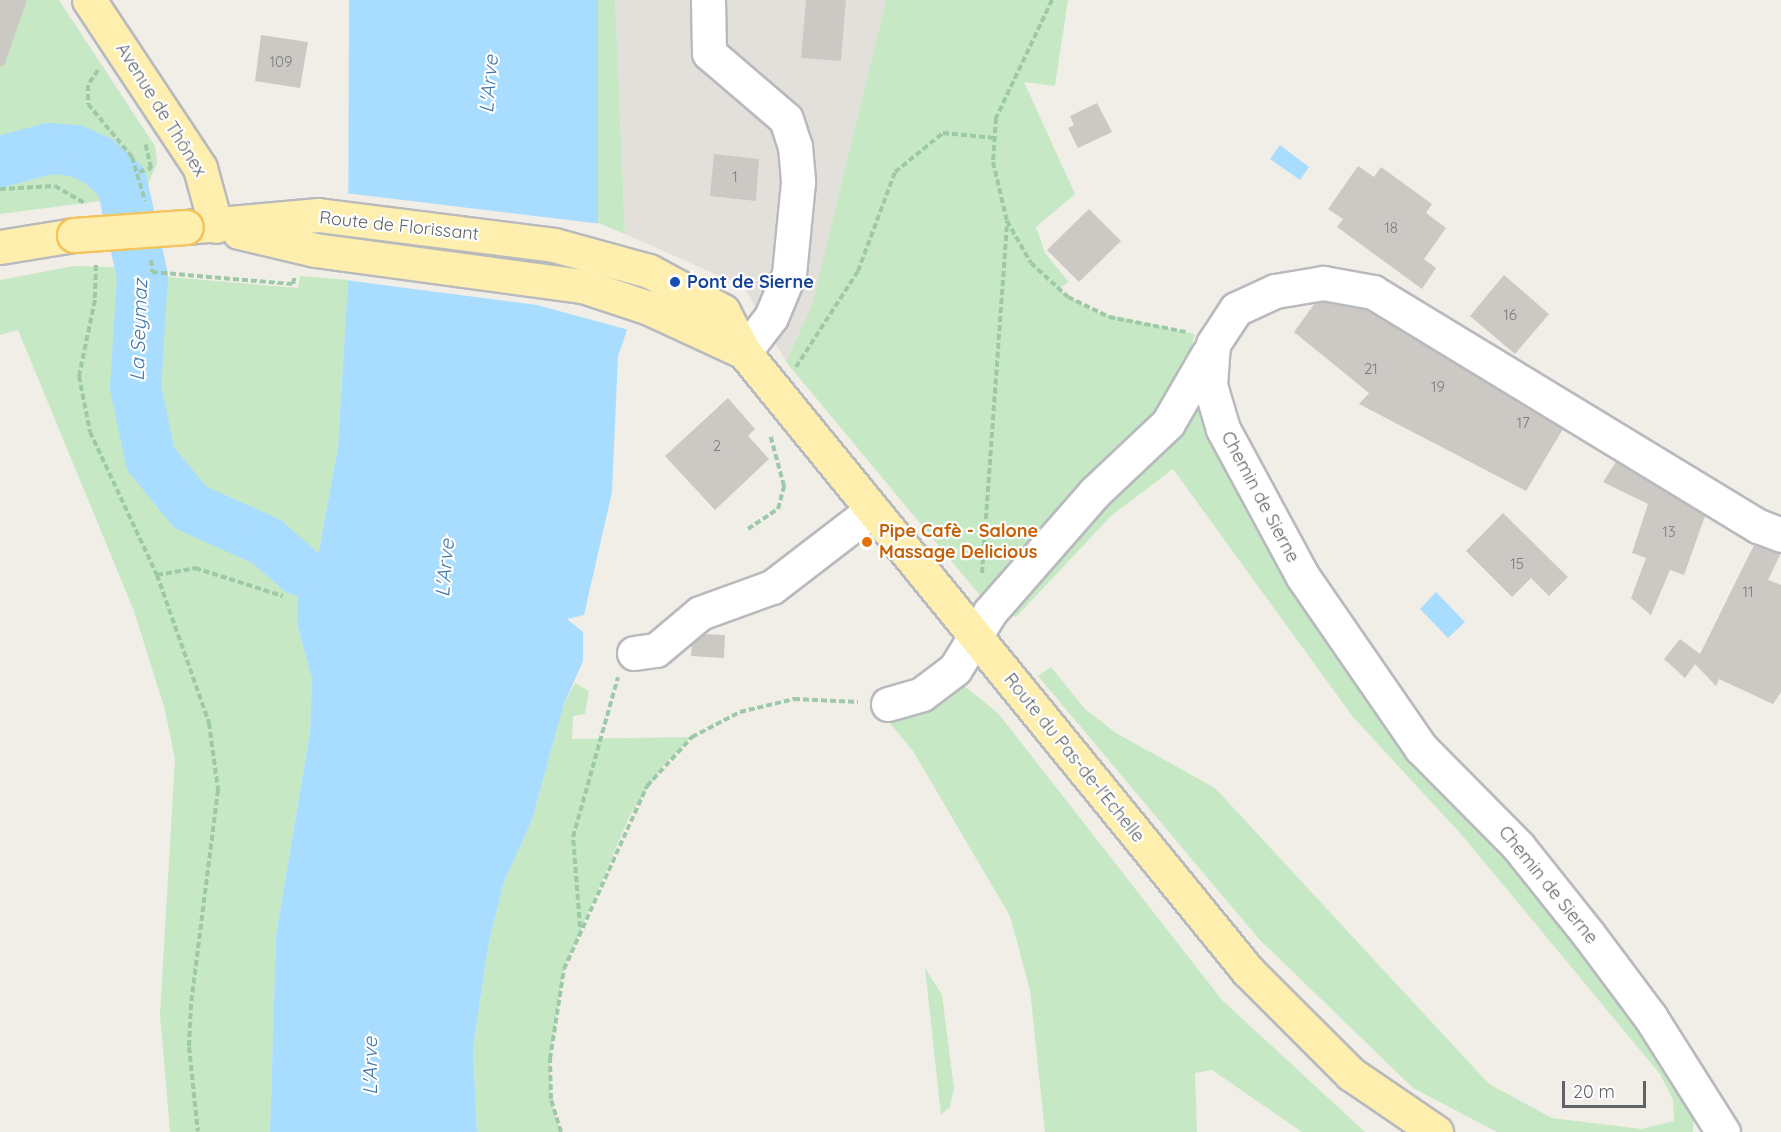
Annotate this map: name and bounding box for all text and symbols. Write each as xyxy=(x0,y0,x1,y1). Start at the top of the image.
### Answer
street label: Avenue de Thônex xyxy=(111,39,211,181)
house number: 109 xyxy=(270,53,292,71)
water label: L'Arve xyxy=(474,54,502,114)
house number: 1 xyxy=(732,168,738,186)
street label: Route de Florissant xyxy=(318,207,480,245)
house number: 18 xyxy=(1384,219,1398,237)
place label: Pont de Sierne xyxy=(687,271,814,293)
marker: Pont de Sierne xyxy=(668,275,682,289)
water label: La Seymaz xyxy=(124,279,152,381)
house number: 16 xyxy=(1503,306,1517,324)
house number: 21 xyxy=(1364,360,1378,378)
house number: 19 xyxy=(1431,378,1445,396)
house number: 17 xyxy=(1516,414,1530,432)
street label: Chemin de Sierne xyxy=(1216,428,1304,566)
house number: 2 xyxy=(713,437,721,455)
place label: Pipe Cafè - Salone Massage Delicious xyxy=(879,521,1038,564)
house number: 13 xyxy=(1662,523,1676,541)
marker: Pipe Cafè - Salone Massage Delicious xyxy=(860,535,874,549)
water label: L'Arve xyxy=(430,538,458,598)
house number: 15 xyxy=(1510,555,1524,573)
house number: 11 xyxy=(1742,583,1754,601)
street label: Route du Pas-de-l'Echelle xyxy=(999,669,1149,847)
street label: Chemin de Sierne xyxy=(1494,822,1602,948)
water label: L'Arve xyxy=(357,1037,381,1095)
scale bar xyxy=(1565,1069,1649,1107)
text: 20 m xyxy=(1573,1080,1615,1103)

